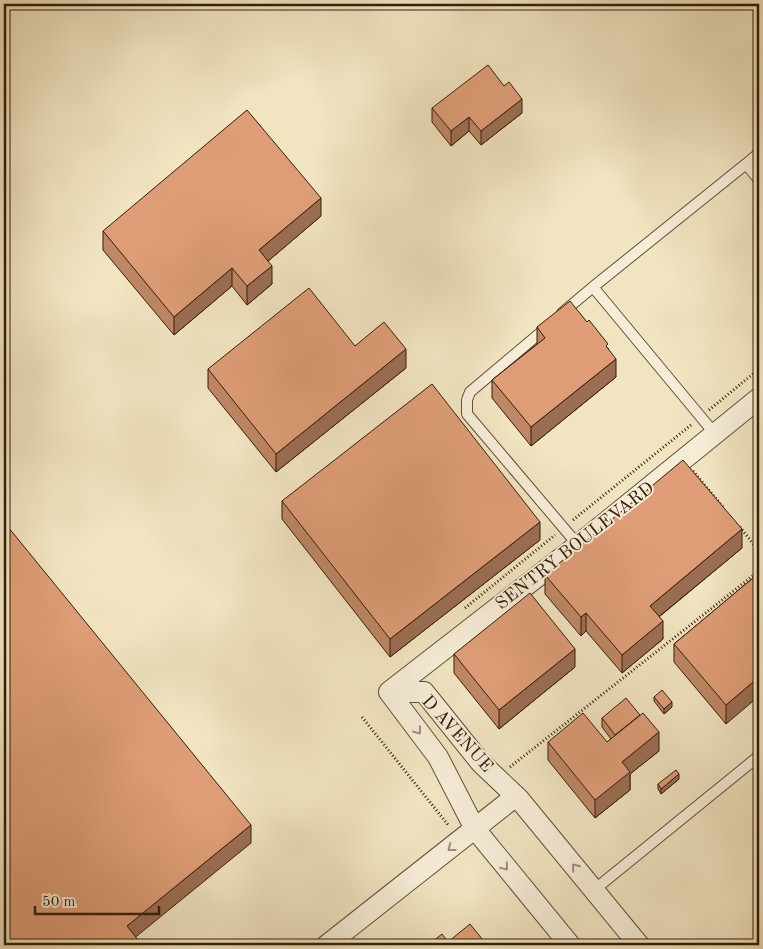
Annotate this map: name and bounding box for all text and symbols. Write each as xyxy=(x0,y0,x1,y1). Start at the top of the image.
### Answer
street label: SENTRY BOULEVARD xyxy=(492,479,658,613)
street label: D AVENUE xyxy=(418,692,496,776)
one-way arrow xyxy=(412,725,421,735)
one-way arrow xyxy=(447,842,456,851)
one-way arrow xyxy=(500,861,508,870)
one-way arrow xyxy=(573,864,581,873)
scale bar xyxy=(35,884,159,916)
text: 50 m xyxy=(42,895,76,910)

